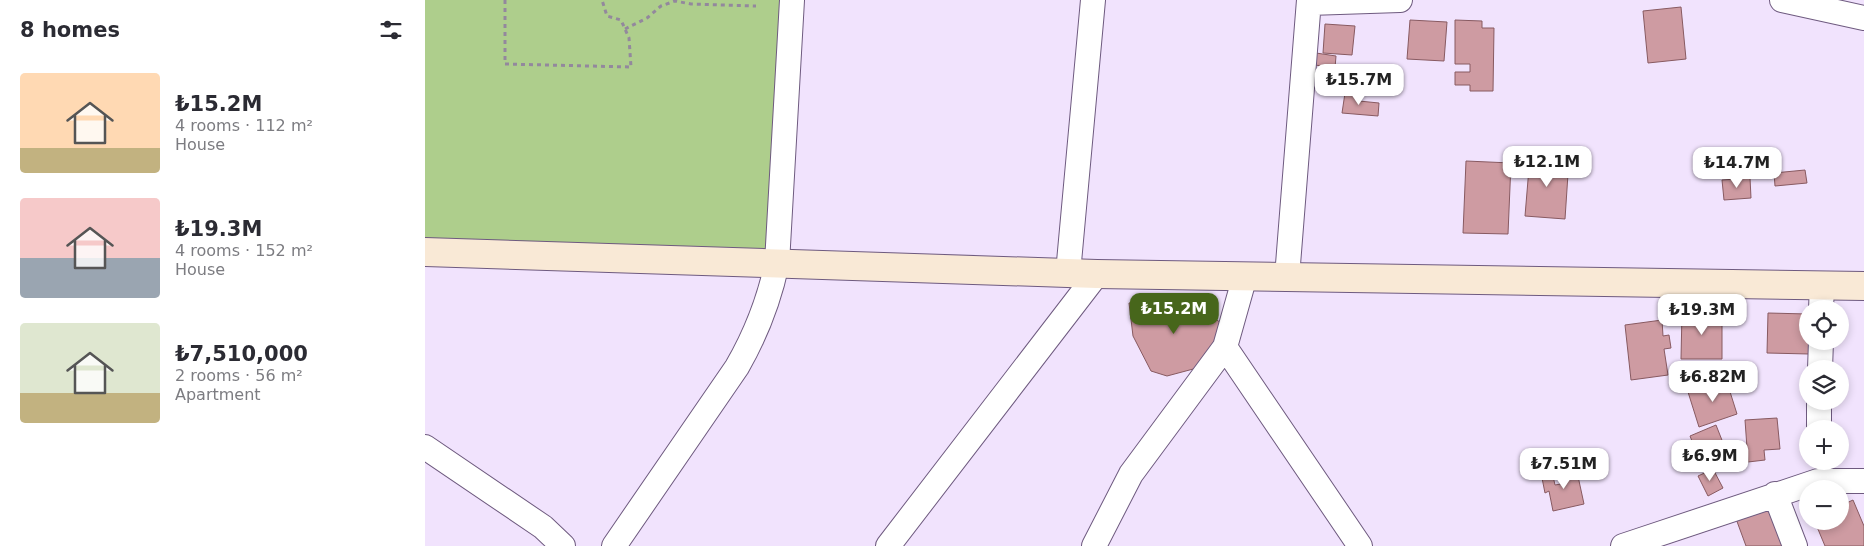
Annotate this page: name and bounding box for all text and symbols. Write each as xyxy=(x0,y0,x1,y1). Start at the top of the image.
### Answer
icon: filters xyxy=(377,16,405,44)
text: 8 homes xyxy=(20,18,120,42)
pin: ₺15.7M xyxy=(1318,64,1400,106)
text: ₺15.7M xyxy=(1326,70,1392,89)
text: ₺15.2M xyxy=(175,92,262,116)
icon: home xyxy=(60,93,120,153)
text: 4 rooms · 112 m² xyxy=(175,116,313,135)
text: House xyxy=(175,135,225,154)
pin: ₺12.1M xyxy=(1506,146,1588,188)
pin: ₺14.7M xyxy=(1696,146,1778,189)
text: ₺12.1M xyxy=(1514,152,1580,171)
text: ₺14.7M xyxy=(1704,153,1770,172)
text: ₺19.3M xyxy=(175,217,262,241)
icon: home xyxy=(60,218,120,278)
text: 4 rooms · 152 m² xyxy=(175,241,313,260)
text: House xyxy=(175,260,225,279)
pin: ₺15.2M xyxy=(1133,292,1215,335)
pin: ₺19.3M xyxy=(1661,294,1743,336)
text: ₺15.2M xyxy=(1141,299,1207,318)
text: ₺19.3M xyxy=(1669,300,1735,319)
map controls xyxy=(1799,300,1849,530)
button: locate xyxy=(1799,300,1849,350)
text: ₺7,510,000 xyxy=(175,342,308,366)
icon: home xyxy=(60,343,120,403)
pin: ₺6.82M xyxy=(1672,360,1754,403)
button: layers xyxy=(1799,360,1849,410)
text: 2 rooms · 56 m² xyxy=(175,366,303,385)
text: ₺6.82M xyxy=(1680,367,1746,386)
text: Apartment xyxy=(175,385,261,404)
button: + xyxy=(1799,420,1849,470)
pin: ₺6.9M xyxy=(1675,440,1745,482)
text: ₺6.9M xyxy=(1682,446,1738,465)
pin: ₺7.51M xyxy=(1523,448,1605,490)
text: ₺7.51M xyxy=(1531,454,1597,473)
button: − xyxy=(1799,480,1849,530)

